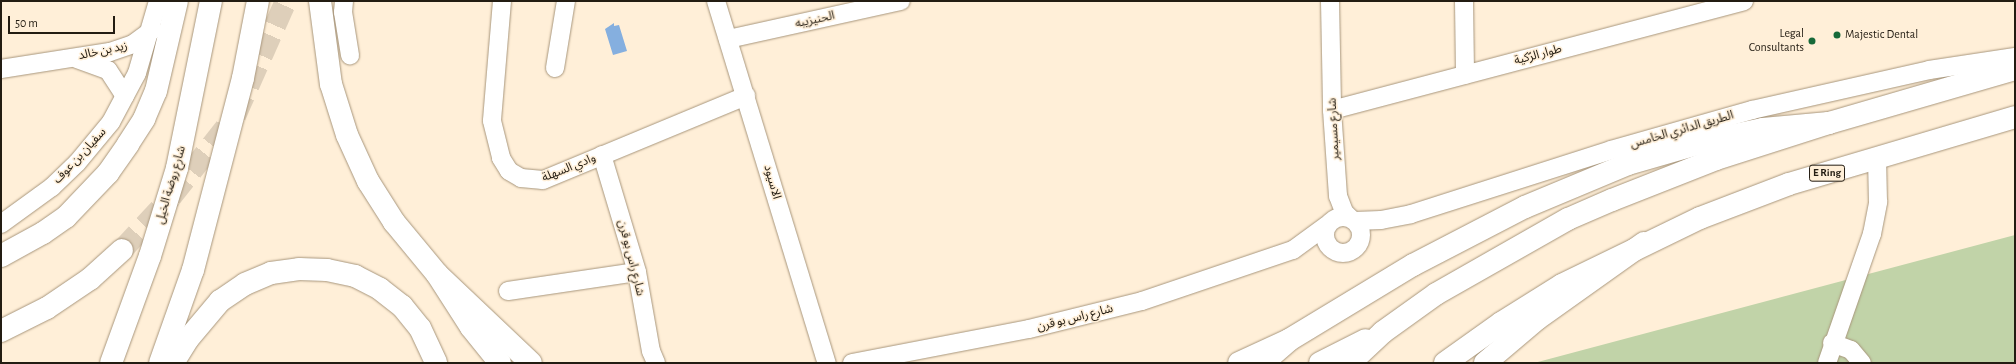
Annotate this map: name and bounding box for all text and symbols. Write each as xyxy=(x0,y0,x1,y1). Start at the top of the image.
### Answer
scale bar xyxy=(10,8,117,34)
street label: الحنيزيبه xyxy=(794,9,836,31)
text: 50 m xyxy=(15,17,38,29)
place label: Legal Consultants xyxy=(1749,27,1804,55)
place label: Majestic Dental xyxy=(1845,28,1918,42)
marker: Majestic Dental xyxy=(1832,30,1842,40)
marker: Legal Consultants xyxy=(1807,36,1817,46)
street label: زيد بن خالد xyxy=(77,39,129,63)
street label: طوار الرّكية xyxy=(1513,42,1563,68)
street label: شارع مسيمير xyxy=(1325,97,1343,161)
street label: الطريق الدائري الخامس xyxy=(1629,108,1735,152)
street label: سفيان بن عوف xyxy=(51,125,109,187)
street label: شارع روضة الخيل xyxy=(153,144,189,226)
street label: وادي السهلة xyxy=(540,151,598,185)
street label: الاسيود xyxy=(760,163,784,201)
road number: E Ring xyxy=(1809,164,1845,182)
street label: شارع راس بو قرن xyxy=(615,218,647,298)
street label: شارع راس بو قرن xyxy=(1035,302,1115,334)

